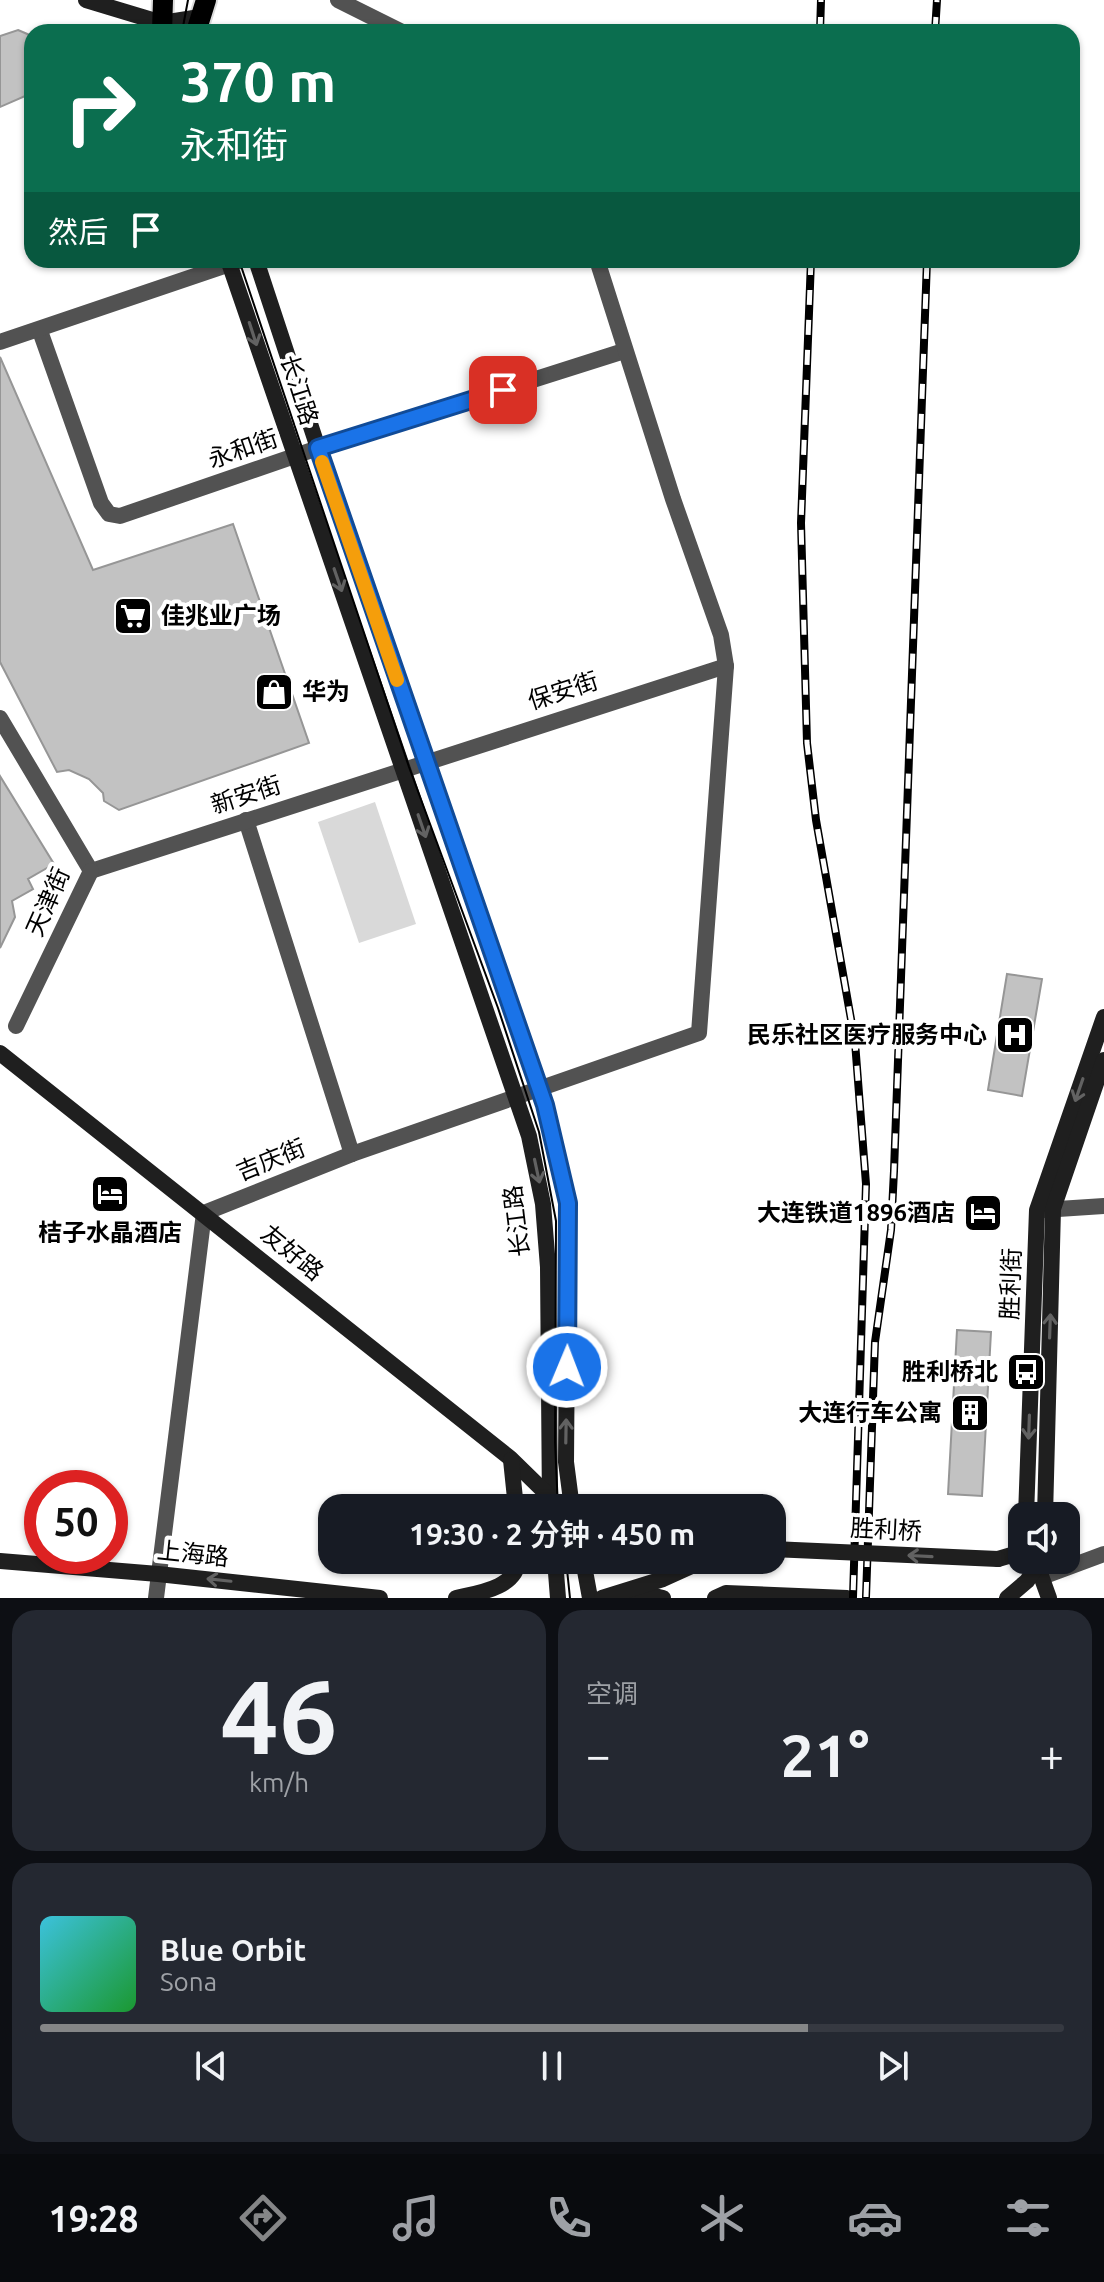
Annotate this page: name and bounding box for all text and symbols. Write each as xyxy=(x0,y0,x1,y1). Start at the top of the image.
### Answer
text: 370 m xyxy=(180,50,336,113)
icon: right xyxy=(48,56,152,160)
text: 永和街 xyxy=(180,124,288,165)
icon: arrive xyxy=(124,208,168,252)
text: 然后 xyxy=(48,215,108,249)
one-way arrow xyxy=(247,321,262,346)
street label: 长江路 xyxy=(276,351,323,428)
pin xyxy=(469,356,537,424)
icon: arrive xyxy=(481,368,525,412)
street label: 永和街 xyxy=(204,424,281,473)
one-way arrow xyxy=(331,567,346,592)
supermarket icon: 佳兆业广场 xyxy=(112,595,154,637)
place label: 佳兆业广场 xyxy=(161,602,281,629)
street label: 保安街 xyxy=(524,667,601,714)
shop icon: 华为 xyxy=(253,671,295,713)
place label: 华为 xyxy=(302,678,350,705)
street label: 新安街 xyxy=(207,771,284,818)
one-way arrow xyxy=(415,813,430,838)
street label: 天津街 xyxy=(21,863,75,940)
hospital icon: 民乐社区医疗服务中心 xyxy=(994,1014,1036,1056)
place label: 民乐社区医疗服务中心 xyxy=(747,1021,987,1048)
one-way arrow xyxy=(1070,1078,1085,1103)
street label: 吉庆街 xyxy=(232,1134,309,1186)
one-way arrow xyxy=(530,1158,545,1183)
hotel icon: 桔子水晶酒店 xyxy=(89,1173,131,1215)
street label: 长江路 xyxy=(499,1184,534,1258)
hotel icon: 大连铁道1896酒店 xyxy=(962,1192,1004,1234)
place label: 大连铁道1896酒店 xyxy=(757,1199,955,1226)
place label: 桔子水晶酒店 xyxy=(38,1219,182,1246)
street label: 友好路 xyxy=(256,1219,329,1286)
street label: 胜利街 xyxy=(996,1248,1025,1320)
one-way arrow xyxy=(1042,1313,1057,1340)
position arrow xyxy=(525,1325,609,1409)
bus stop icon: 胜利桥北 xyxy=(1005,1351,1047,1393)
place label: 胜利桥北 xyxy=(902,1358,998,1385)
building icon: 大连行车公寓 xyxy=(949,1392,991,1434)
place label: 大连行车公寓 xyxy=(798,1399,942,1426)
one-way arrow xyxy=(1022,1413,1037,1440)
one-way arrow xyxy=(559,1418,574,1445)
speed limit sign: 50 xyxy=(24,1470,128,1574)
map controls xyxy=(1008,1502,1080,1574)
button: sound xyxy=(1008,1502,1080,1574)
street label: 胜利桥 xyxy=(849,1514,923,1545)
text: 19:30 · 2 分钟 · 450 m xyxy=(409,1517,695,1551)
street label: 上海路 xyxy=(156,1536,230,1571)
one-way arrow xyxy=(907,1548,934,1563)
one-way arrow xyxy=(206,1573,233,1588)
text: 46 xyxy=(220,1657,338,1774)
text: 空调 xyxy=(586,1679,638,1708)
text: 21° xyxy=(781,1721,869,1788)
text: − xyxy=(586,1730,611,1779)
text: + xyxy=(1039,1730,1064,1779)
text: km/h xyxy=(249,1768,309,1797)
text: Blue Orbit xyxy=(160,1933,306,1967)
text: Sona xyxy=(160,1967,217,1996)
icon: previous xyxy=(189,2044,233,2088)
icon: pause xyxy=(530,2044,574,2088)
icon: next xyxy=(871,2044,915,2088)
icon: directions xyxy=(235,2190,291,2246)
icon: music xyxy=(388,2190,444,2246)
icon: phone xyxy=(541,2190,597,2246)
icon: climate xyxy=(694,2190,750,2246)
icon: car xyxy=(847,2190,903,2246)
icon: filters xyxy=(1000,2190,1056,2246)
text: 19:28 xyxy=(48,2198,139,2239)

